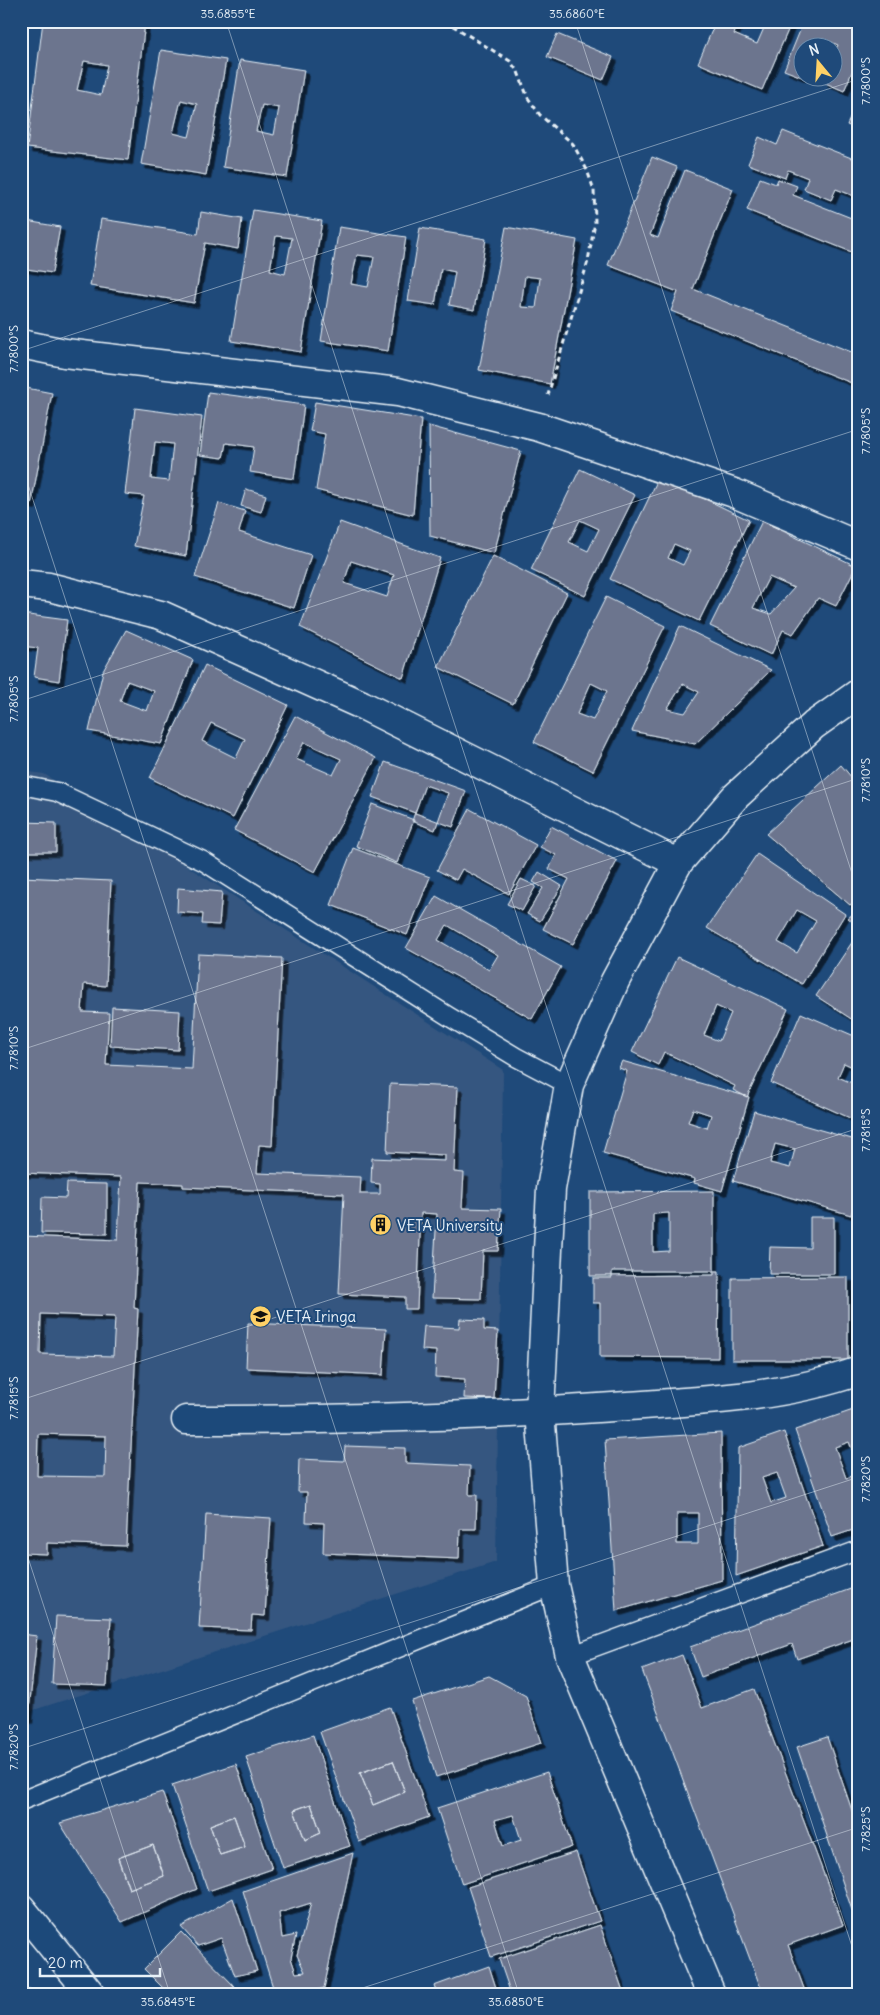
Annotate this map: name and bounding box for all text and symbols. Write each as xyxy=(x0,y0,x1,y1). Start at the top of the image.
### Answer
text: 35.6855°E xyxy=(201,6,255,21)
text: 35.6860°E xyxy=(549,6,605,21)
north arrow xyxy=(792,38,842,88)
text: N xyxy=(807,40,821,60)
text: 7.7800°S xyxy=(858,57,873,105)
text: 7.7800°S xyxy=(6,325,21,373)
text: 7.7805°S xyxy=(858,407,873,454)
text: 7.7805°S xyxy=(6,675,21,722)
text: 7.7810°S xyxy=(858,757,873,802)
text: 7.7810°S xyxy=(6,1025,21,1070)
text: 7.7815°S xyxy=(858,1108,873,1152)
building icon: VETA University xyxy=(369,1213,393,1237)
place label: VETA University xyxy=(397,1216,503,1235)
school or university icon: VETA Iringa xyxy=(248,1304,272,1328)
place label: VETA Iringa xyxy=(276,1307,357,1326)
text: 7.7815°S xyxy=(6,1376,21,1420)
text: 7.7820°S xyxy=(858,1456,873,1502)
text: 7.7820°S xyxy=(6,1724,21,1770)
text: 7.7825°S xyxy=(858,1806,873,1852)
scale bar xyxy=(40,1945,160,1977)
text: 20 m xyxy=(48,1953,83,1972)
text: 35.6845°E xyxy=(141,1994,195,2009)
text: 35.6850°E xyxy=(488,1994,544,2009)

